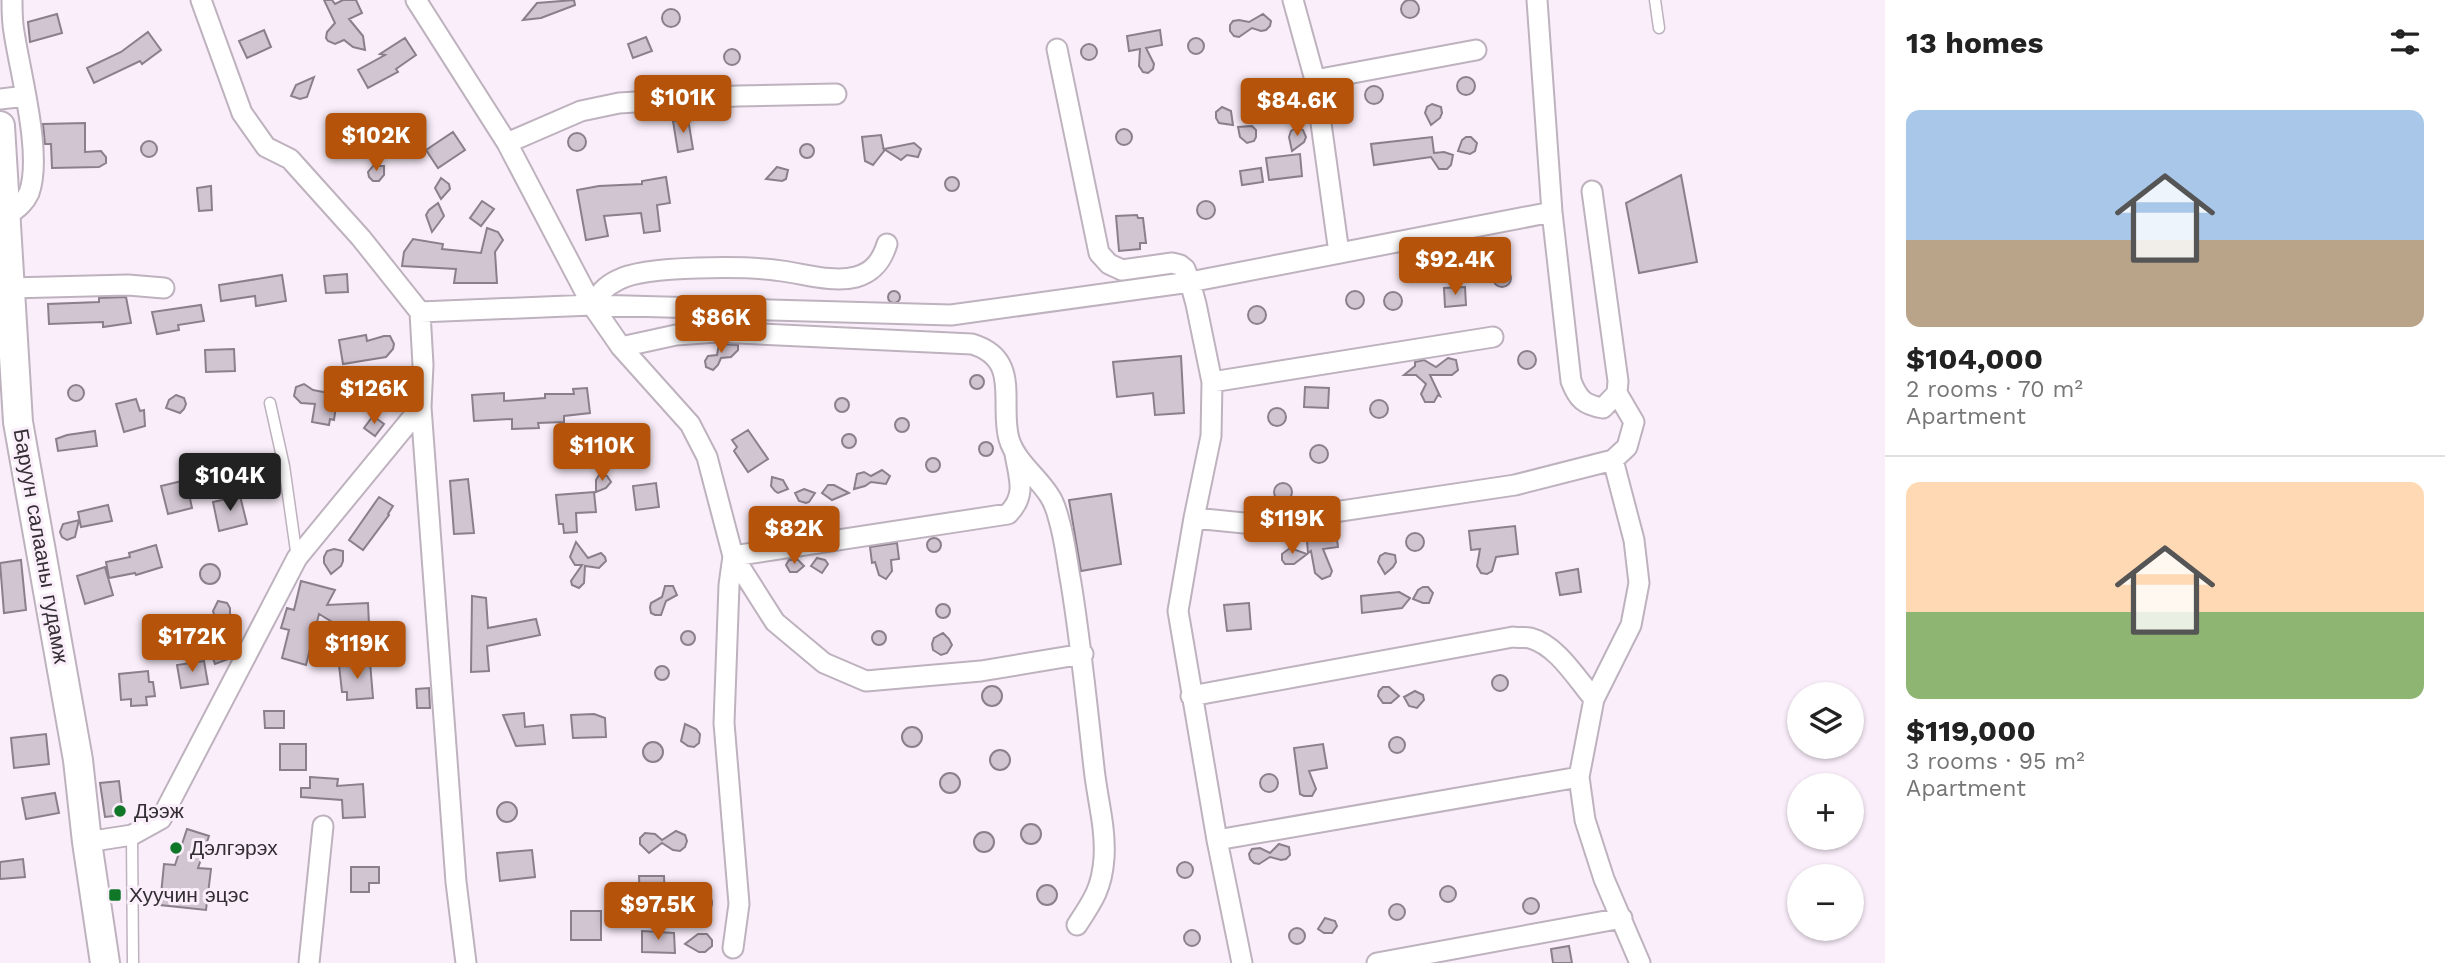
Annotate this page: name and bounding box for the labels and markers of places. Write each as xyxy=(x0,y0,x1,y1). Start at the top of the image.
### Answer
pin: $101K xyxy=(634,76,732,135)
pin: $84.6K xyxy=(1240,78,1354,138)
pin: $102K xyxy=(327,114,425,173)
pin: $92.4K xyxy=(1398,238,1512,297)
pin: $86K xyxy=(680,296,762,355)
pin: $126K xyxy=(325,366,423,426)
pin: $110K xyxy=(553,424,651,483)
pin: $104K xyxy=(181,454,279,513)
pin: $119K xyxy=(1243,496,1341,556)
pin: $82K xyxy=(753,506,835,566)
pin: $172K xyxy=(143,614,241,674)
pin: $119K xyxy=(308,622,406,681)
place label: Дээж xyxy=(134,798,184,823)
marker: Дээж xyxy=(112,803,128,819)
place label: Дэлгэрэх xyxy=(190,835,278,860)
marker: Дэлгэрэх xyxy=(168,840,184,856)
place label: Хуучин эцэс xyxy=(129,882,249,907)
pin: $97.5K xyxy=(601,883,715,942)
marker: Хуучин эцэс xyxy=(107,887,123,903)

